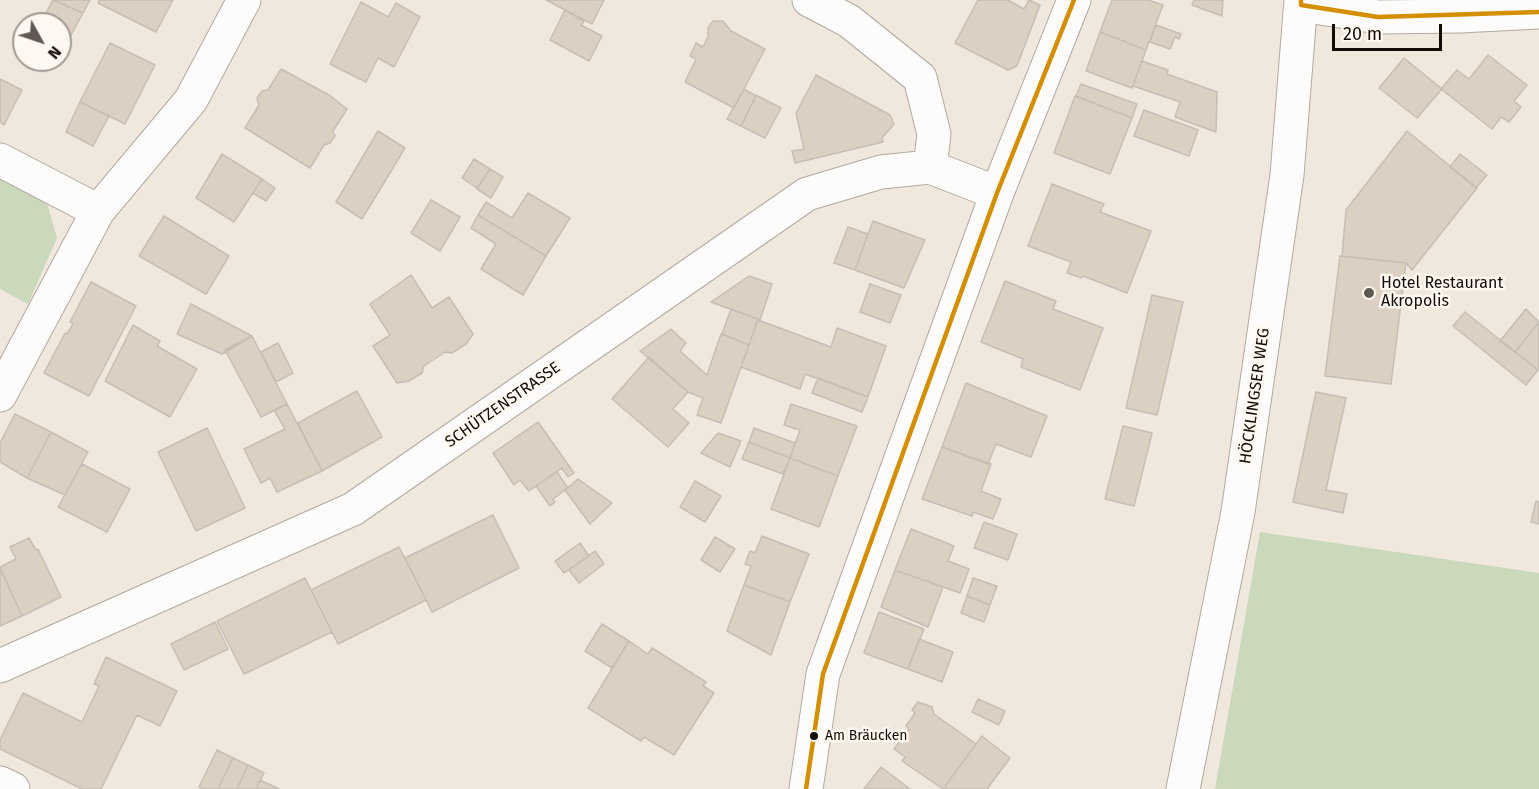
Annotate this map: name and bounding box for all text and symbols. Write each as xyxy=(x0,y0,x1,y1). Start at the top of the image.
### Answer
north arrow xyxy=(12,12,72,72)
scale bar xyxy=(1335,12,1444,50)
text: 20 m xyxy=(1343,23,1382,45)
text: N xyxy=(44,42,65,63)
place label: Hotel Restaurant Akropolis xyxy=(1381,274,1503,312)
marker: Hotel Restaurant Akropolis xyxy=(1362,286,1376,300)
street label: HÖCKLINGSER WEG xyxy=(1236,327,1274,465)
street label: SCHÜTZENSTRASSE xyxy=(442,358,564,452)
place label: Am Bräucken xyxy=(825,728,907,744)
marker: Am Bräucken xyxy=(808,730,820,742)

